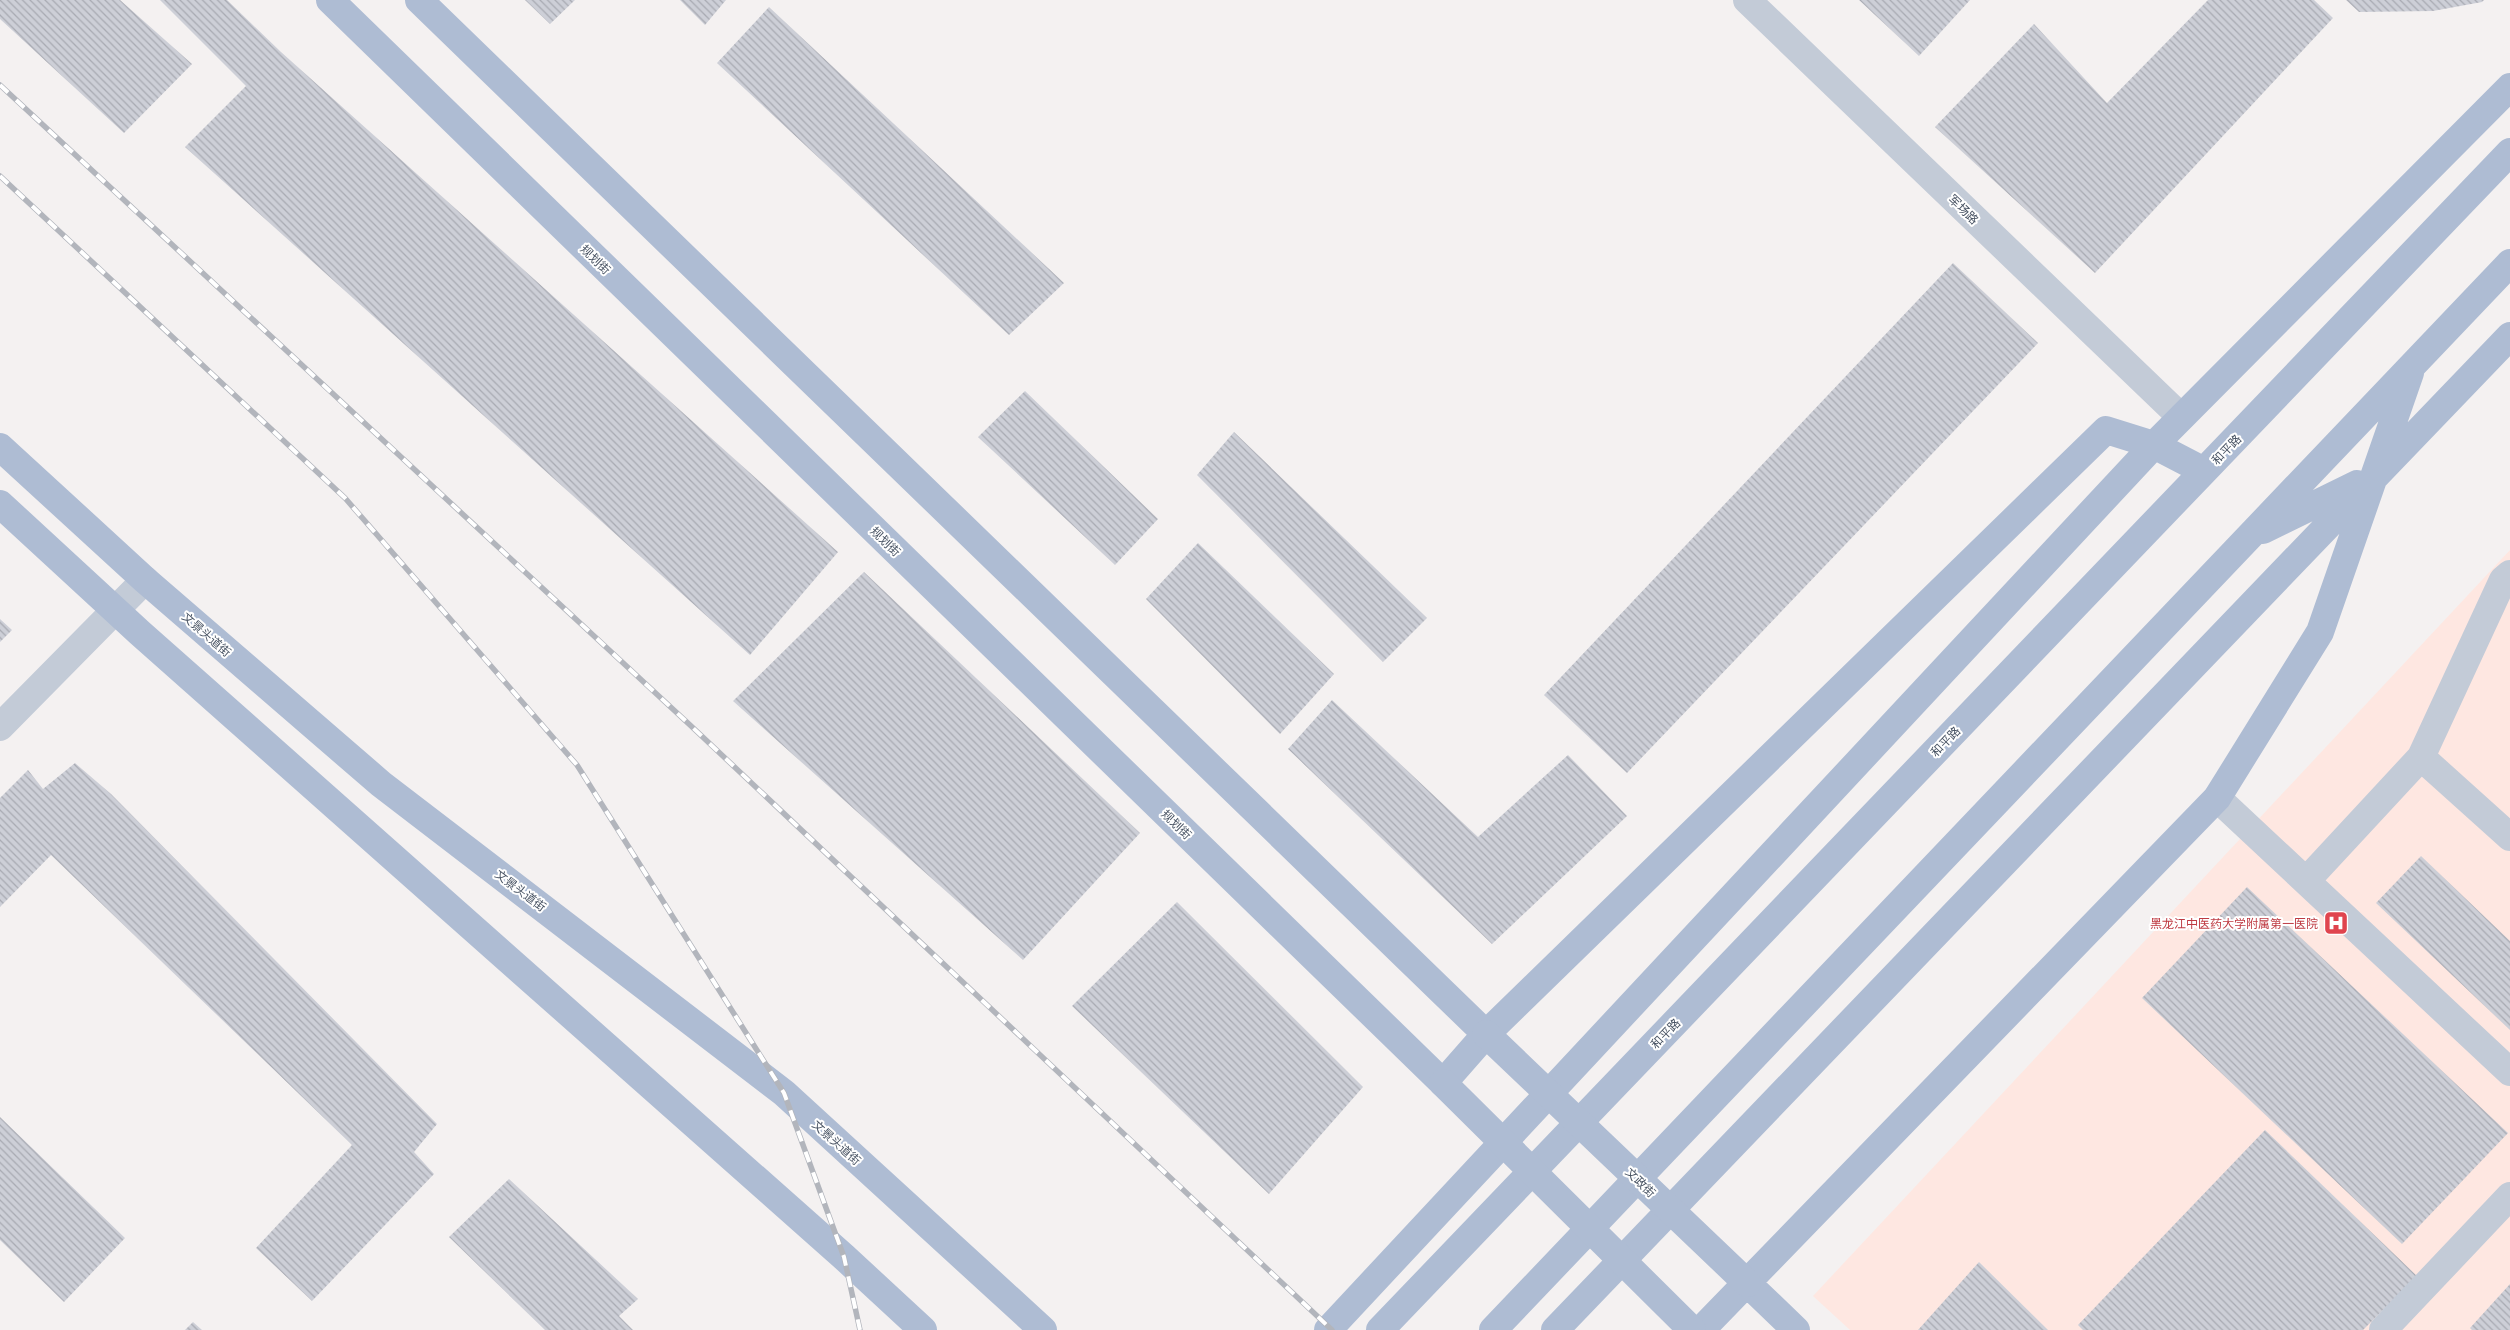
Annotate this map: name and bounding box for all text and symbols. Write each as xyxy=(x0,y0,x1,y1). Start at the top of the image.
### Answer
street label: 军场路 xyxy=(1946,191,1982,227)
street label: 规划街 xyxy=(578,241,614,277)
street label: 和平路 xyxy=(2208,431,2244,467)
street label: 规划街 xyxy=(868,523,904,559)
street label: 文景头道街 xyxy=(180,609,234,659)
street label: 和平路 xyxy=(1927,723,1963,759)
street label: 规划街 xyxy=(1159,806,1195,842)
street label: 文景头道街 xyxy=(493,866,549,914)
hospital icon: 黑龙江中医药大学附属第一医院 xyxy=(2323,910,2349,936)
place label: 黑龙江中医药大学附属第一医院 xyxy=(2150,916,2318,930)
street label: 和平路 xyxy=(1647,1015,1683,1051)
street label: 文景头道街 xyxy=(810,1117,864,1167)
street label: 文政街 xyxy=(1623,1164,1659,1200)

